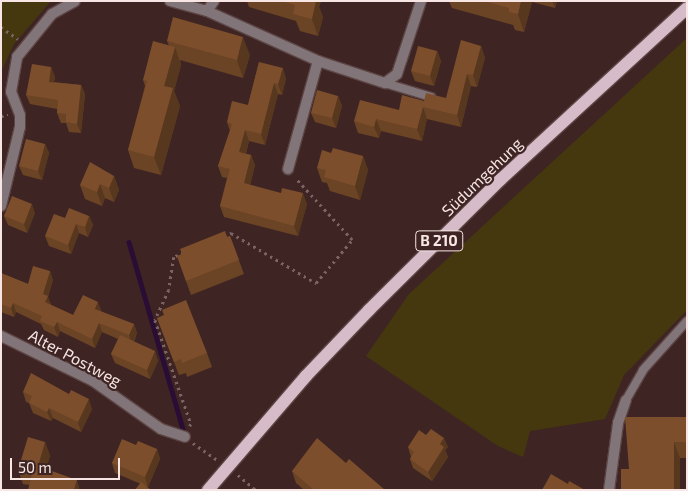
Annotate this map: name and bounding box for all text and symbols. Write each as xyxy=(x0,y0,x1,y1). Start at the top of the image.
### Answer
street label: Südumgehung xyxy=(438,134,526,220)
road number: B 210 xyxy=(415,228,463,254)
street label: Alter Postweg xyxy=(25,325,125,391)
scale bar xyxy=(12,448,122,480)
text: 50 m xyxy=(18,458,52,476)

